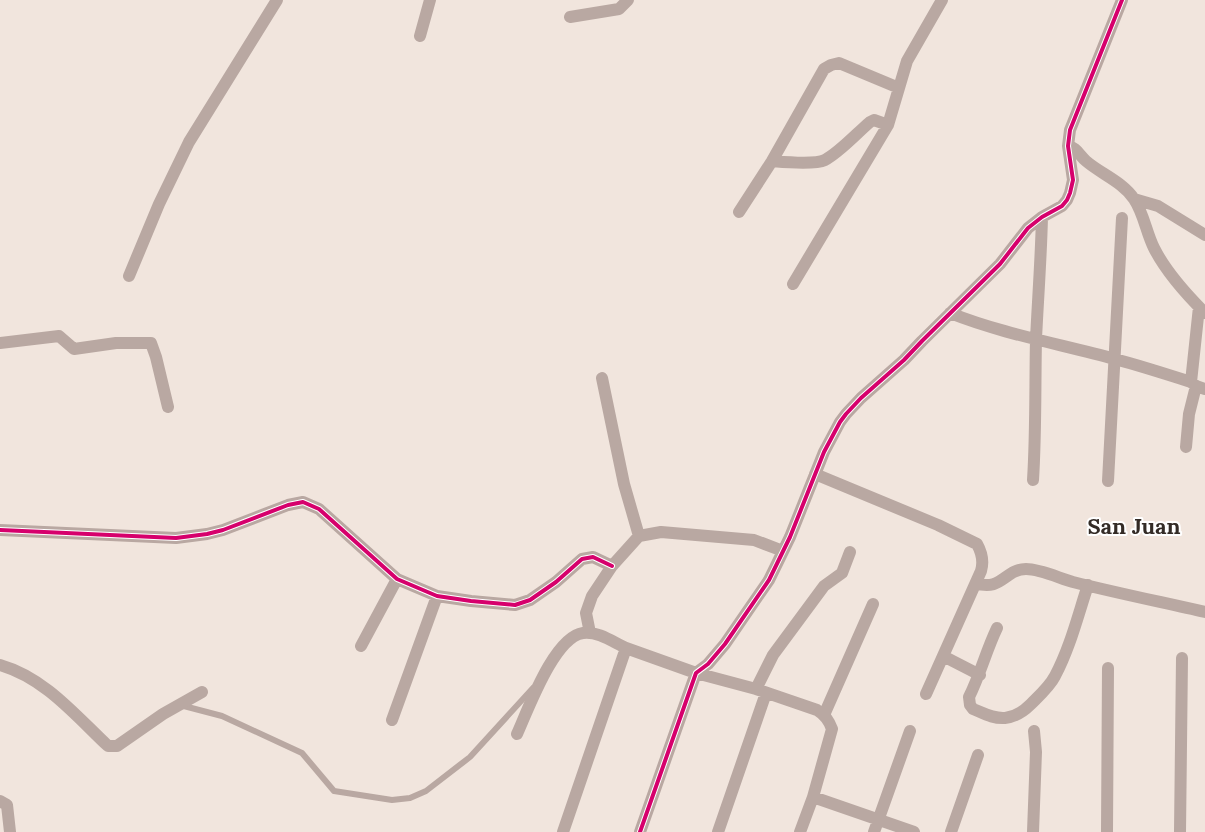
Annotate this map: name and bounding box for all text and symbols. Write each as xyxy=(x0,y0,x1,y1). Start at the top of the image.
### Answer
district label: San Juan xyxy=(1087,512,1181,540)

